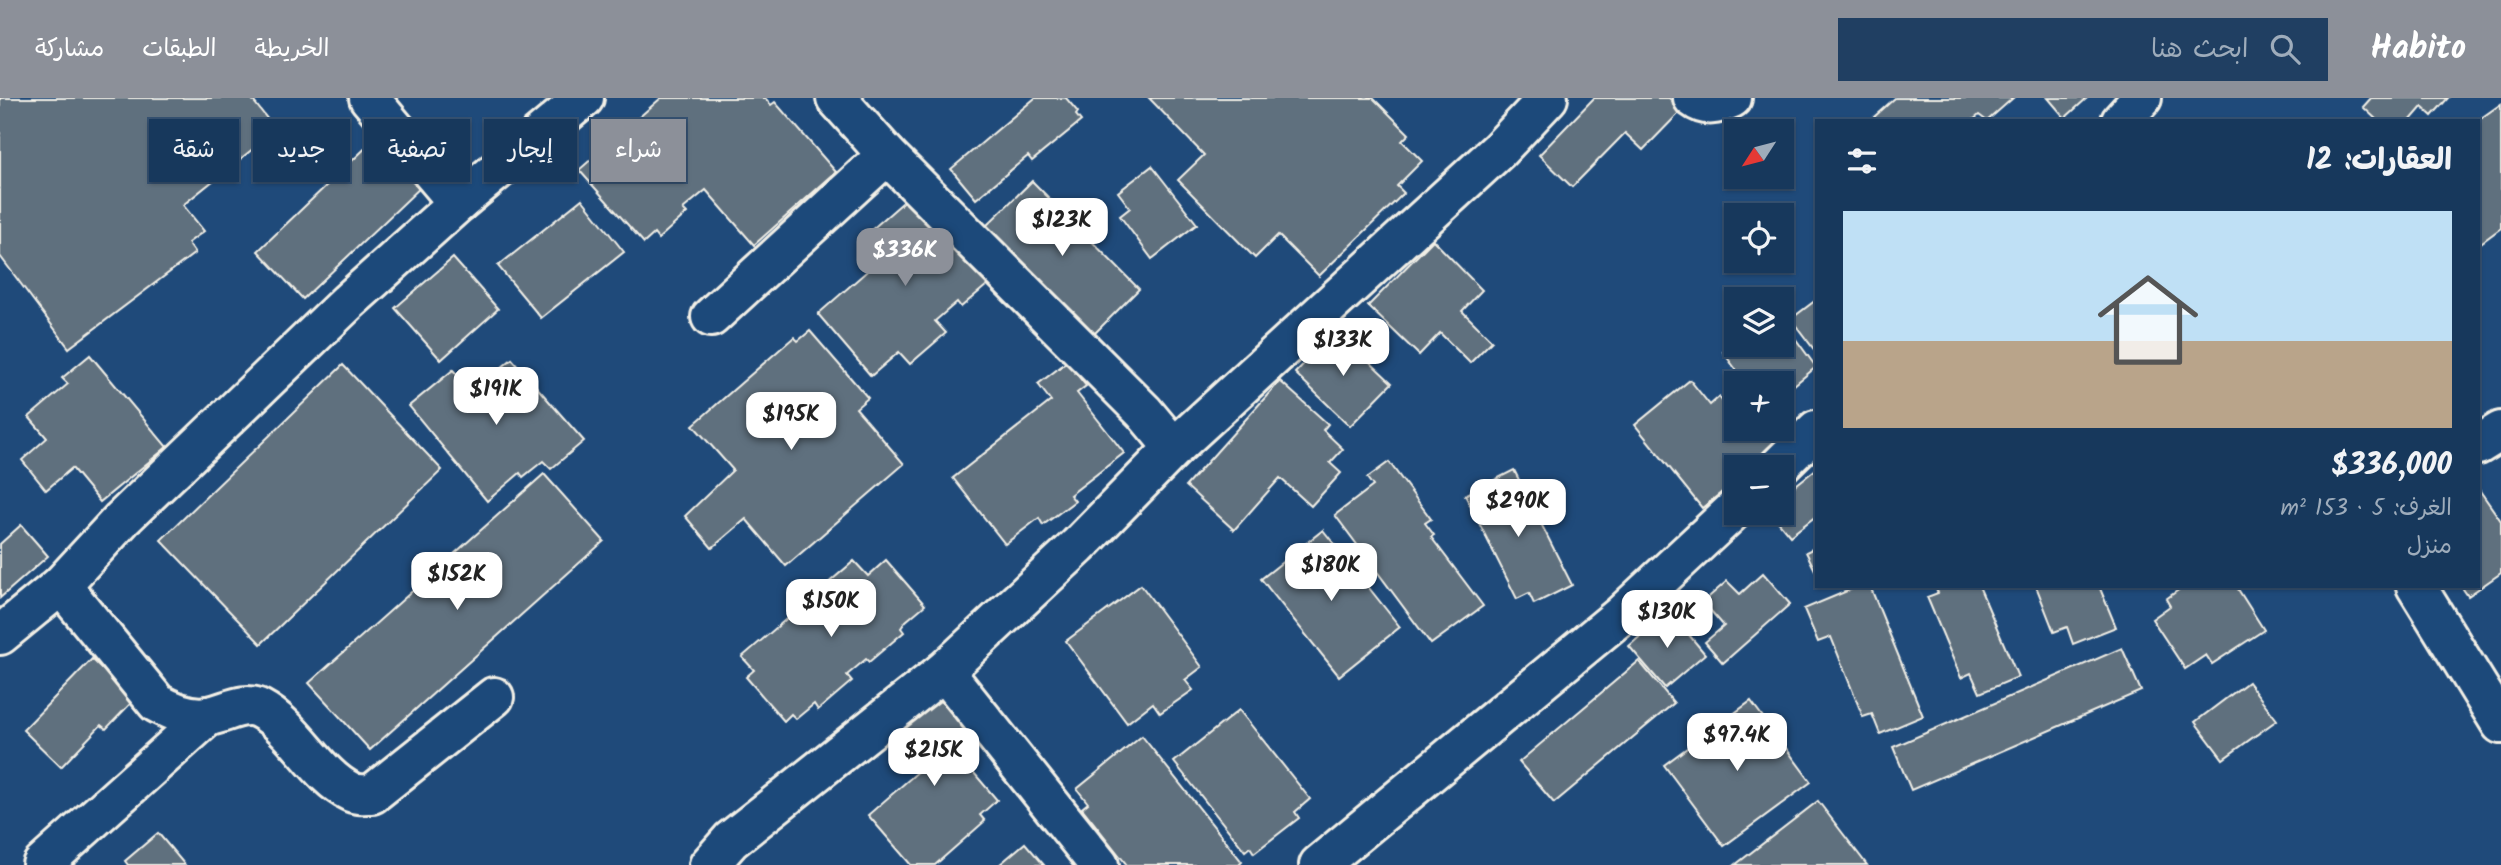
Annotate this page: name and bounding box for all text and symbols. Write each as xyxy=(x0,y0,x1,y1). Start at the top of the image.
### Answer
search box xyxy=(1838,18,2328,81)
text: Habito xyxy=(2370,23,2466,76)
text: ابحث هنا xyxy=(2151,29,2248,71)
text: مشاركة xyxy=(35,30,104,69)
text: الطبقات xyxy=(142,30,217,69)
text: الخريطة xyxy=(255,30,329,69)
icon: search xyxy=(2266,30,2304,68)
chip: شقة xyxy=(149,119,239,182)
chip: جديد xyxy=(253,119,350,182)
chip: تصفية xyxy=(364,119,470,182)
chip: إيجار xyxy=(484,119,577,182)
chip: شراء xyxy=(591,119,686,182)
north arrow xyxy=(1724,119,1794,189)
map controls xyxy=(1724,119,1794,525)
text: العقارات: 12 xyxy=(2306,137,2452,185)
icon: filters xyxy=(1843,142,1881,180)
pin: $123K xyxy=(1013,198,1111,258)
text: $123K xyxy=(1032,203,1092,239)
button: locate xyxy=(1724,203,1794,273)
pin: $336K xyxy=(856,228,954,288)
text: $336K xyxy=(872,233,938,269)
icon: home xyxy=(2085,257,2211,383)
button: layers xyxy=(1724,287,1794,357)
pin: $133K xyxy=(1294,318,1392,378)
text: $133K xyxy=(1313,323,1373,359)
pin: $191K xyxy=(447,368,545,427)
button: + xyxy=(1724,371,1794,441)
text: $191K xyxy=(470,372,523,408)
pin: $195K xyxy=(742,392,840,452)
text: $195K xyxy=(762,397,820,433)
text: $336,000 xyxy=(2331,442,2452,490)
button: − xyxy=(1724,455,1794,525)
pin: $290K xyxy=(1469,480,1567,539)
text: $290K xyxy=(1486,484,1550,520)
text: الغرف: 5 · 153 m² xyxy=(2280,491,2452,527)
text: منزل xyxy=(2407,529,2452,565)
pin: $180K xyxy=(1282,544,1380,603)
text: $180K xyxy=(1301,548,1361,584)
pin: $152K xyxy=(408,552,506,612)
text: $152K xyxy=(427,557,487,593)
pin: $150K xyxy=(782,580,880,639)
text: $150K xyxy=(802,584,860,620)
pin: $130K xyxy=(1618,590,1716,650)
text: $130K xyxy=(1638,595,1696,631)
pin: $97.4K xyxy=(1680,714,1794,773)
text: $97.4K xyxy=(1703,718,1771,754)
pin: $215K xyxy=(885,728,983,788)
text: $215K xyxy=(904,733,964,769)

